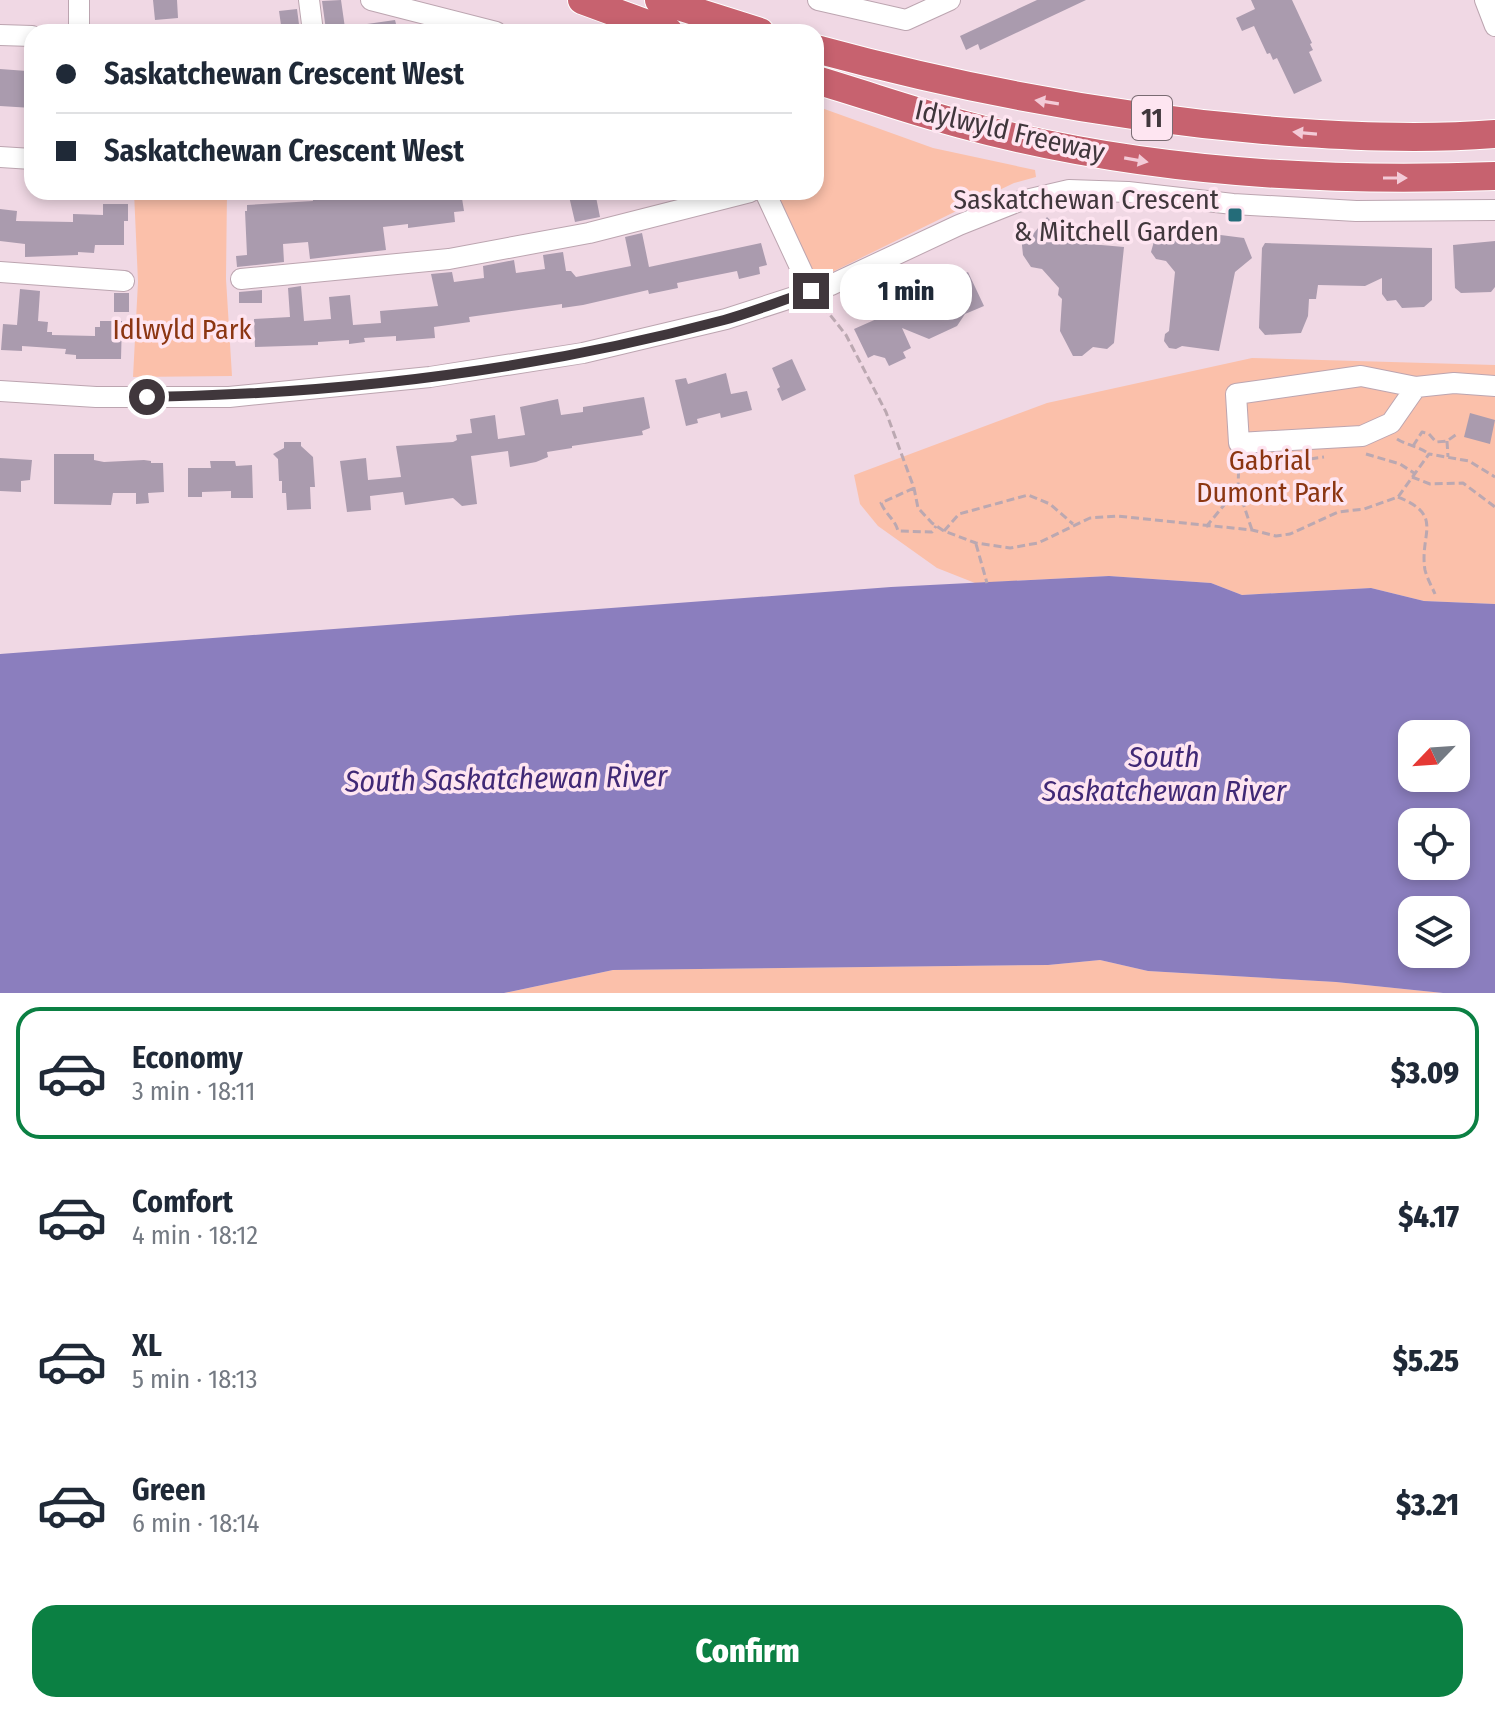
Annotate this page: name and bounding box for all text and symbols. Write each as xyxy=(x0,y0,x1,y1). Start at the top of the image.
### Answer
text: Saskatchewan Crescent West xyxy=(104,56,464,92)
street label: Idylwyld Freeway xyxy=(912,93,1109,169)
one-way arrow xyxy=(1034,96,1059,108)
road number: 11 xyxy=(1132,96,1172,140)
one-way arrow xyxy=(1292,126,1317,139)
text: Saskatchewan Crescent West xyxy=(104,133,464,169)
one-way arrow xyxy=(1123,154,1148,166)
one-way arrow xyxy=(1383,172,1408,184)
place label: Saskatchewan Crescent & Mitchell Garden xyxy=(953,183,1220,248)
marker: Saskatchewan Crescent & Mitchell Garden xyxy=(1226,206,1244,224)
callout: 1 min xyxy=(839,263,971,319)
route end xyxy=(793,273,829,309)
text: 1 min xyxy=(878,276,934,307)
park label: Idlwyld Park xyxy=(112,313,253,346)
route start xyxy=(129,379,165,415)
park label: Gabrial Dumont Park xyxy=(1196,444,1345,509)
north arrow xyxy=(1398,720,1470,792)
map controls xyxy=(1398,720,1470,968)
water label: South Saskatchewan River xyxy=(1041,739,1288,809)
water label: South Saskatchewan River xyxy=(343,758,669,800)
button: locate xyxy=(1398,808,1470,880)
button: layers xyxy=(1398,896,1470,968)
icon: car xyxy=(36,1037,108,1109)
text: Economy xyxy=(132,1040,243,1076)
text: $3.09 xyxy=(1391,1055,1459,1091)
text: 3 min · 18:11 xyxy=(132,1076,255,1107)
icon: car xyxy=(36,1181,108,1253)
text: Comfort xyxy=(132,1184,233,1220)
text: $4.17 xyxy=(1398,1199,1459,1235)
text: 4 min · 18:12 xyxy=(132,1220,258,1251)
icon: car xyxy=(36,1325,108,1397)
text: XL xyxy=(132,1328,162,1364)
text: $5.25 xyxy=(1393,1343,1459,1379)
text: 5 min · 18:13 xyxy=(132,1364,257,1395)
icon: car xyxy=(36,1469,108,1541)
text: Green xyxy=(132,1472,206,1508)
text: $3.21 xyxy=(1396,1487,1459,1523)
text: 6 min · 18:14 xyxy=(132,1508,259,1539)
button: Confirm xyxy=(32,1605,1463,1697)

